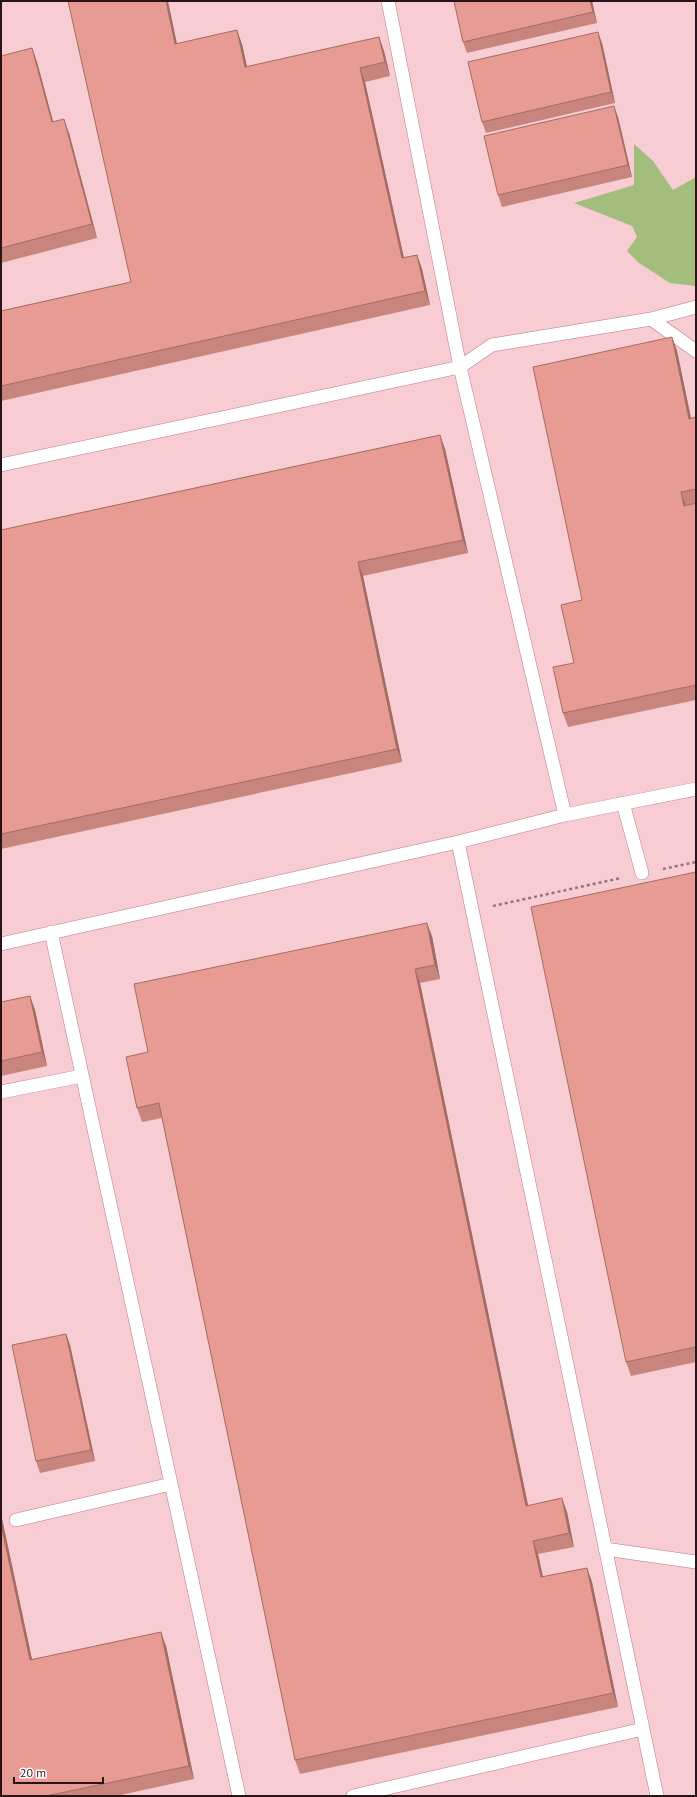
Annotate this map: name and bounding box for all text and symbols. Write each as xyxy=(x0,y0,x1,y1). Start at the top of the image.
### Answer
scale bar xyxy=(14,1759,103,1785)
text: 20 m xyxy=(20,1765,46,1780)

